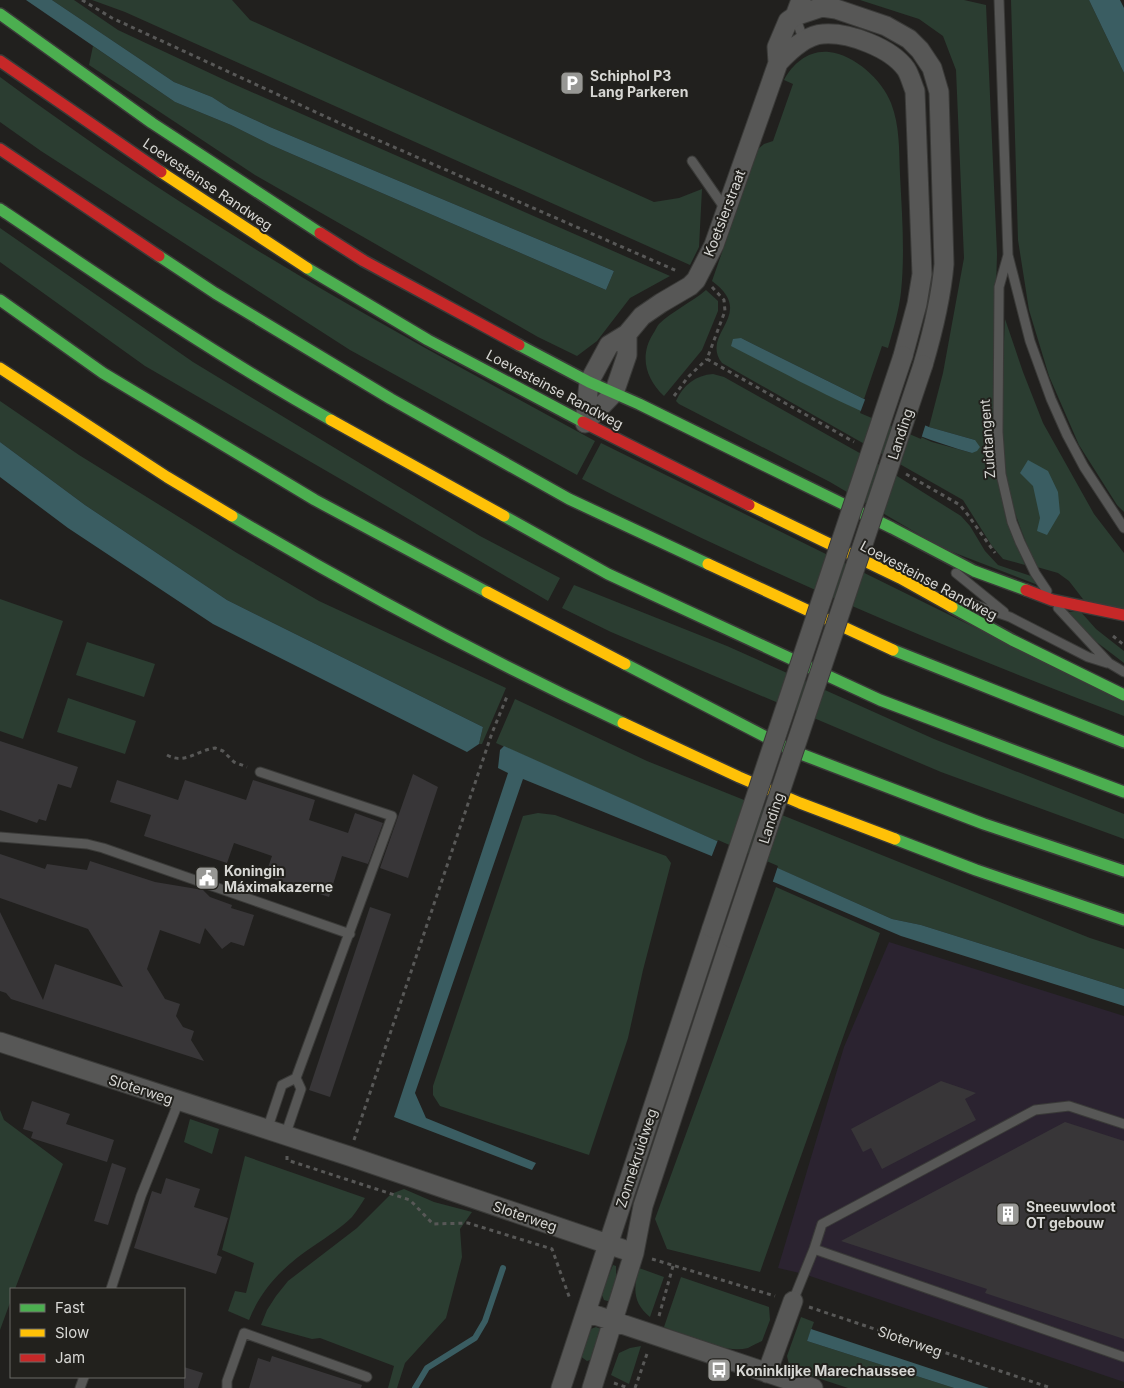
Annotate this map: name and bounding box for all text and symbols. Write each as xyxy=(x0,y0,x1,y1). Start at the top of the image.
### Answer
place label: Schiphol P3 Lang Parkeren xyxy=(590,67,688,100)
parking icon: Schiphol P3 Lang Parkeren xyxy=(559,70,585,96)
street label: Loevesteinse Randweg xyxy=(140,134,276,234)
street label: Koetsierstraat xyxy=(700,167,749,259)
street label: Loevesteinse Randweg xyxy=(484,346,626,432)
street label: Zuidtangent xyxy=(976,398,998,479)
street label: Landing xyxy=(884,406,916,462)
street label: Loevesteinse Randweg xyxy=(858,537,1000,623)
street label: Landing xyxy=(755,790,787,846)
place label: Koningin Máximakazerne xyxy=(224,862,333,895)
public building icon: Koningin Máximakazerne xyxy=(194,865,220,891)
street label: Sloterweg xyxy=(107,1071,175,1107)
street label: Zonnekruidweg xyxy=(612,1106,660,1210)
street label: Sloterweg xyxy=(491,1197,559,1235)
place label: Sneeuwvloot OT gebouw xyxy=(1026,1198,1116,1231)
building icon: Sneeuwvloot OT gebouw xyxy=(995,1201,1021,1227)
legend xyxy=(10,1288,185,1378)
text: Fast xyxy=(55,1298,85,1317)
street label: Sloterweg xyxy=(876,1322,944,1360)
text: Slow xyxy=(55,1323,89,1342)
text: Jam xyxy=(55,1348,85,1367)
bus stop icon: Koninklijke Marechaussee xyxy=(706,1357,732,1383)
place label: Koninklijke Marechaussee xyxy=(736,1362,915,1379)

